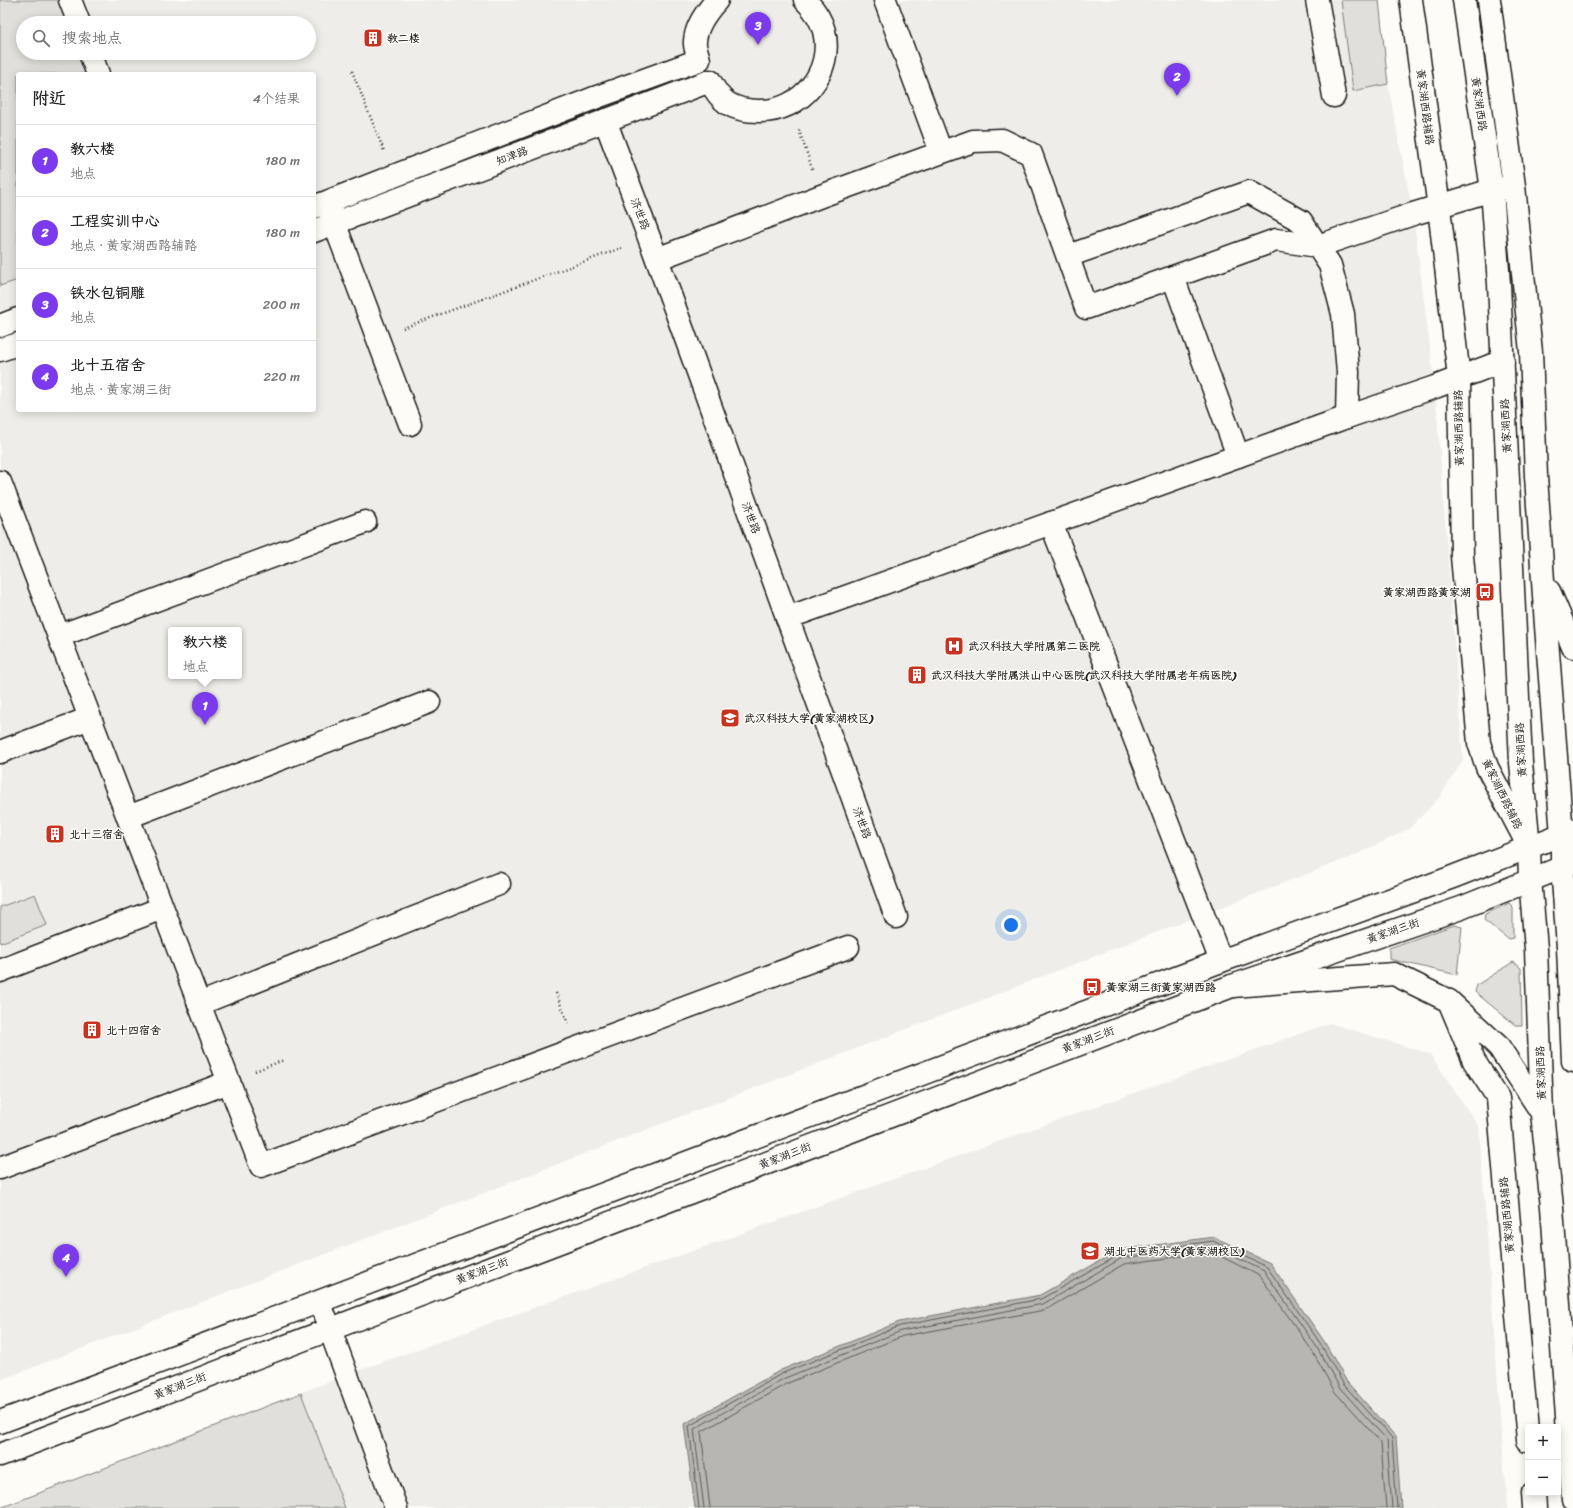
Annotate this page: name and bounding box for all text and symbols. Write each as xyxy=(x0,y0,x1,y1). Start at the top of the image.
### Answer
pin: 3 xyxy=(745,12,771,45)
search box xyxy=(16,16,316,60)
text: 搜索地点 xyxy=(62,25,122,51)
icon: search xyxy=(30,27,52,49)
building icon: 教二楼 xyxy=(362,27,384,49)
place label: 教二楼 xyxy=(387,29,420,48)
pin: 2 xyxy=(1164,63,1190,96)
street label: 黄家湖西路辅路 xyxy=(1411,68,1439,146)
street label: 黄家湖西路 xyxy=(1466,75,1492,133)
text: 附近 xyxy=(32,83,66,113)
text: 4个结果 xyxy=(253,87,300,110)
text: 教六楼 xyxy=(70,136,115,162)
street label: 知津路 xyxy=(493,141,531,171)
text: 1 xyxy=(42,149,48,172)
text: 180 m xyxy=(265,149,300,172)
text: 地点 xyxy=(70,162,96,185)
street label: 济世路 xyxy=(625,195,655,233)
text: 工程实训中心 xyxy=(70,208,160,234)
text: 2 xyxy=(41,221,49,244)
text: 180 m xyxy=(265,221,300,244)
text: 地点 · 黄家湖西路辅路 xyxy=(70,234,197,257)
text: 铁水包铜雕 xyxy=(70,280,145,306)
text: 3 xyxy=(41,293,49,316)
text: 200 m xyxy=(263,293,300,316)
text: 地点 xyxy=(70,306,96,329)
text: 北十五宿舍 xyxy=(70,352,145,378)
text: 4 xyxy=(41,365,49,388)
text: 220 m xyxy=(263,365,300,388)
text: 地点 · 黄家湖三街 xyxy=(70,378,171,401)
street label: 黄家湖西路辅路 xyxy=(1449,389,1469,467)
street label: 黄家湖西路 xyxy=(1495,398,1517,454)
street label: 济世路 xyxy=(736,499,766,537)
bus stop icon: 黄家湖西路黄家湖 xyxy=(1474,581,1496,603)
place label: 黄家湖西路黄家湖 xyxy=(1383,583,1471,602)
popup xyxy=(168,627,242,679)
text: 教六楼 xyxy=(182,629,228,655)
hospital icon: 武汉科技大学附属第二医院 xyxy=(943,635,965,657)
place label: 武汉科技大学附属第二医院 xyxy=(968,637,1100,656)
text: 地点 xyxy=(182,655,209,678)
building icon: 武汉科技大学附属洪山中心医院(武汉科技大学附属老年病医院) xyxy=(906,664,928,686)
place label: 武汉科技大学附属洪山中心医院(武汉科技大学附属老年病医院) xyxy=(931,666,1237,685)
pin: 1 xyxy=(192,692,218,725)
school or university icon: 武汉科技大学(黄家湖校区) xyxy=(719,707,741,729)
place label: 武汉科技大学(黄家湖校区) xyxy=(744,709,874,728)
street label: 黄家湖西路 xyxy=(1510,722,1532,778)
street label: 黄家湖西路辅路 xyxy=(1477,755,1527,833)
street label: 济世路 xyxy=(847,804,877,842)
building icon: 北十三宿舍 xyxy=(44,823,66,845)
place label: 北十三宿舍 xyxy=(69,825,124,844)
street label: 黄家湖三街 xyxy=(1364,913,1423,949)
your location xyxy=(1001,915,1021,935)
bus stop icon: 黄家湖三街黄家湖西路 xyxy=(1081,976,1103,998)
place label: 黄家湖三街黄家湖西路 xyxy=(1106,978,1216,997)
building icon: 北十四宿舍 xyxy=(81,1019,103,1041)
place label: 北十四宿舍 xyxy=(106,1021,161,1040)
street label: 黄家湖三街 xyxy=(1059,1021,1118,1059)
street label: 黄家湖西路 xyxy=(1531,1045,1551,1101)
street label: 黄家湖三街 xyxy=(756,1137,815,1175)
street label: 黄家湖西路辅路 xyxy=(1494,1176,1520,1254)
school or university icon: 湖北中医药大学(黄家湖校区) xyxy=(1079,1240,1101,1262)
place label: 湖北中医药大学(黄家湖校区) xyxy=(1104,1242,1245,1261)
pin: 4 xyxy=(53,1244,79,1277)
street label: 黄家湖三街 xyxy=(453,1252,512,1290)
street label: 黄家湖三街 xyxy=(151,1367,210,1405)
map controls xyxy=(1525,1424,1561,1496)
button: + xyxy=(1525,1424,1561,1460)
button: − xyxy=(1525,1460,1561,1496)

